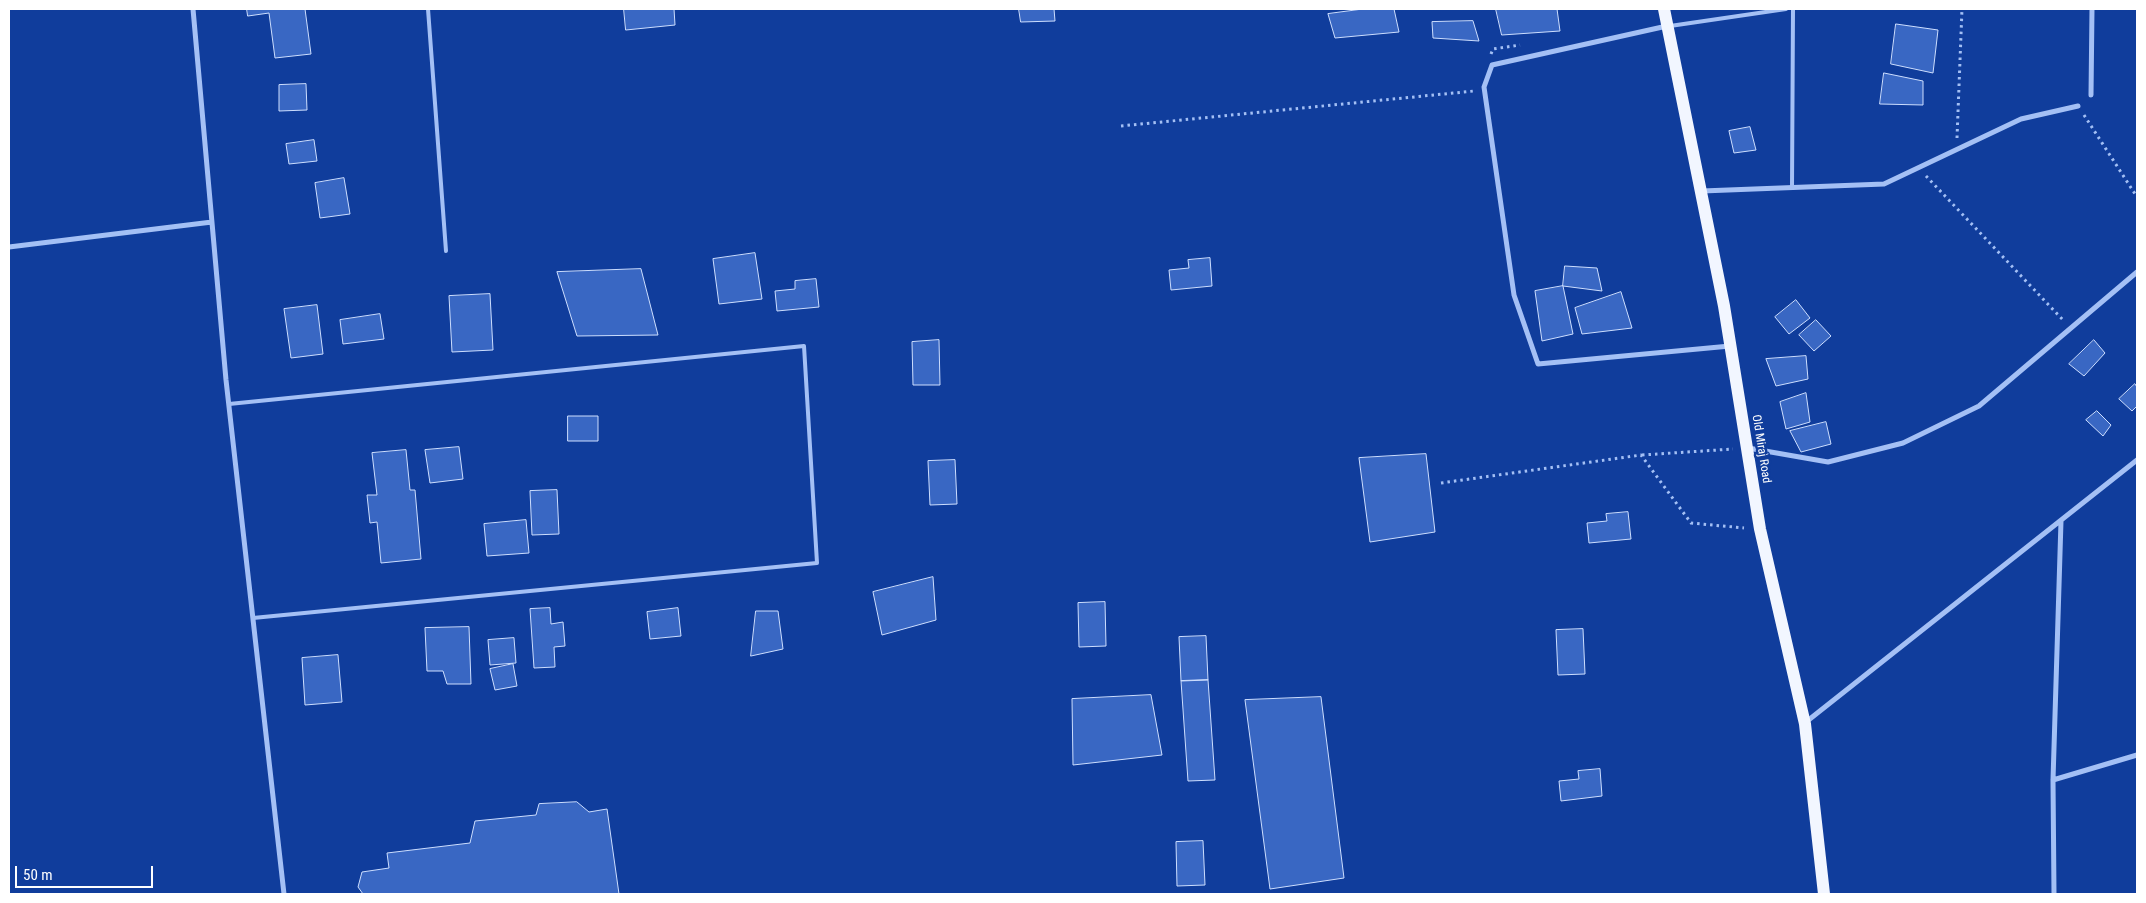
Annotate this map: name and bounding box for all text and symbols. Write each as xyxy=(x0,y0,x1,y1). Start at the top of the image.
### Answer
street label: Old Miraj Road xyxy=(1748,414,1774,484)
scale bar xyxy=(18,856,155,888)
text: 50 m xyxy=(23,866,53,884)

